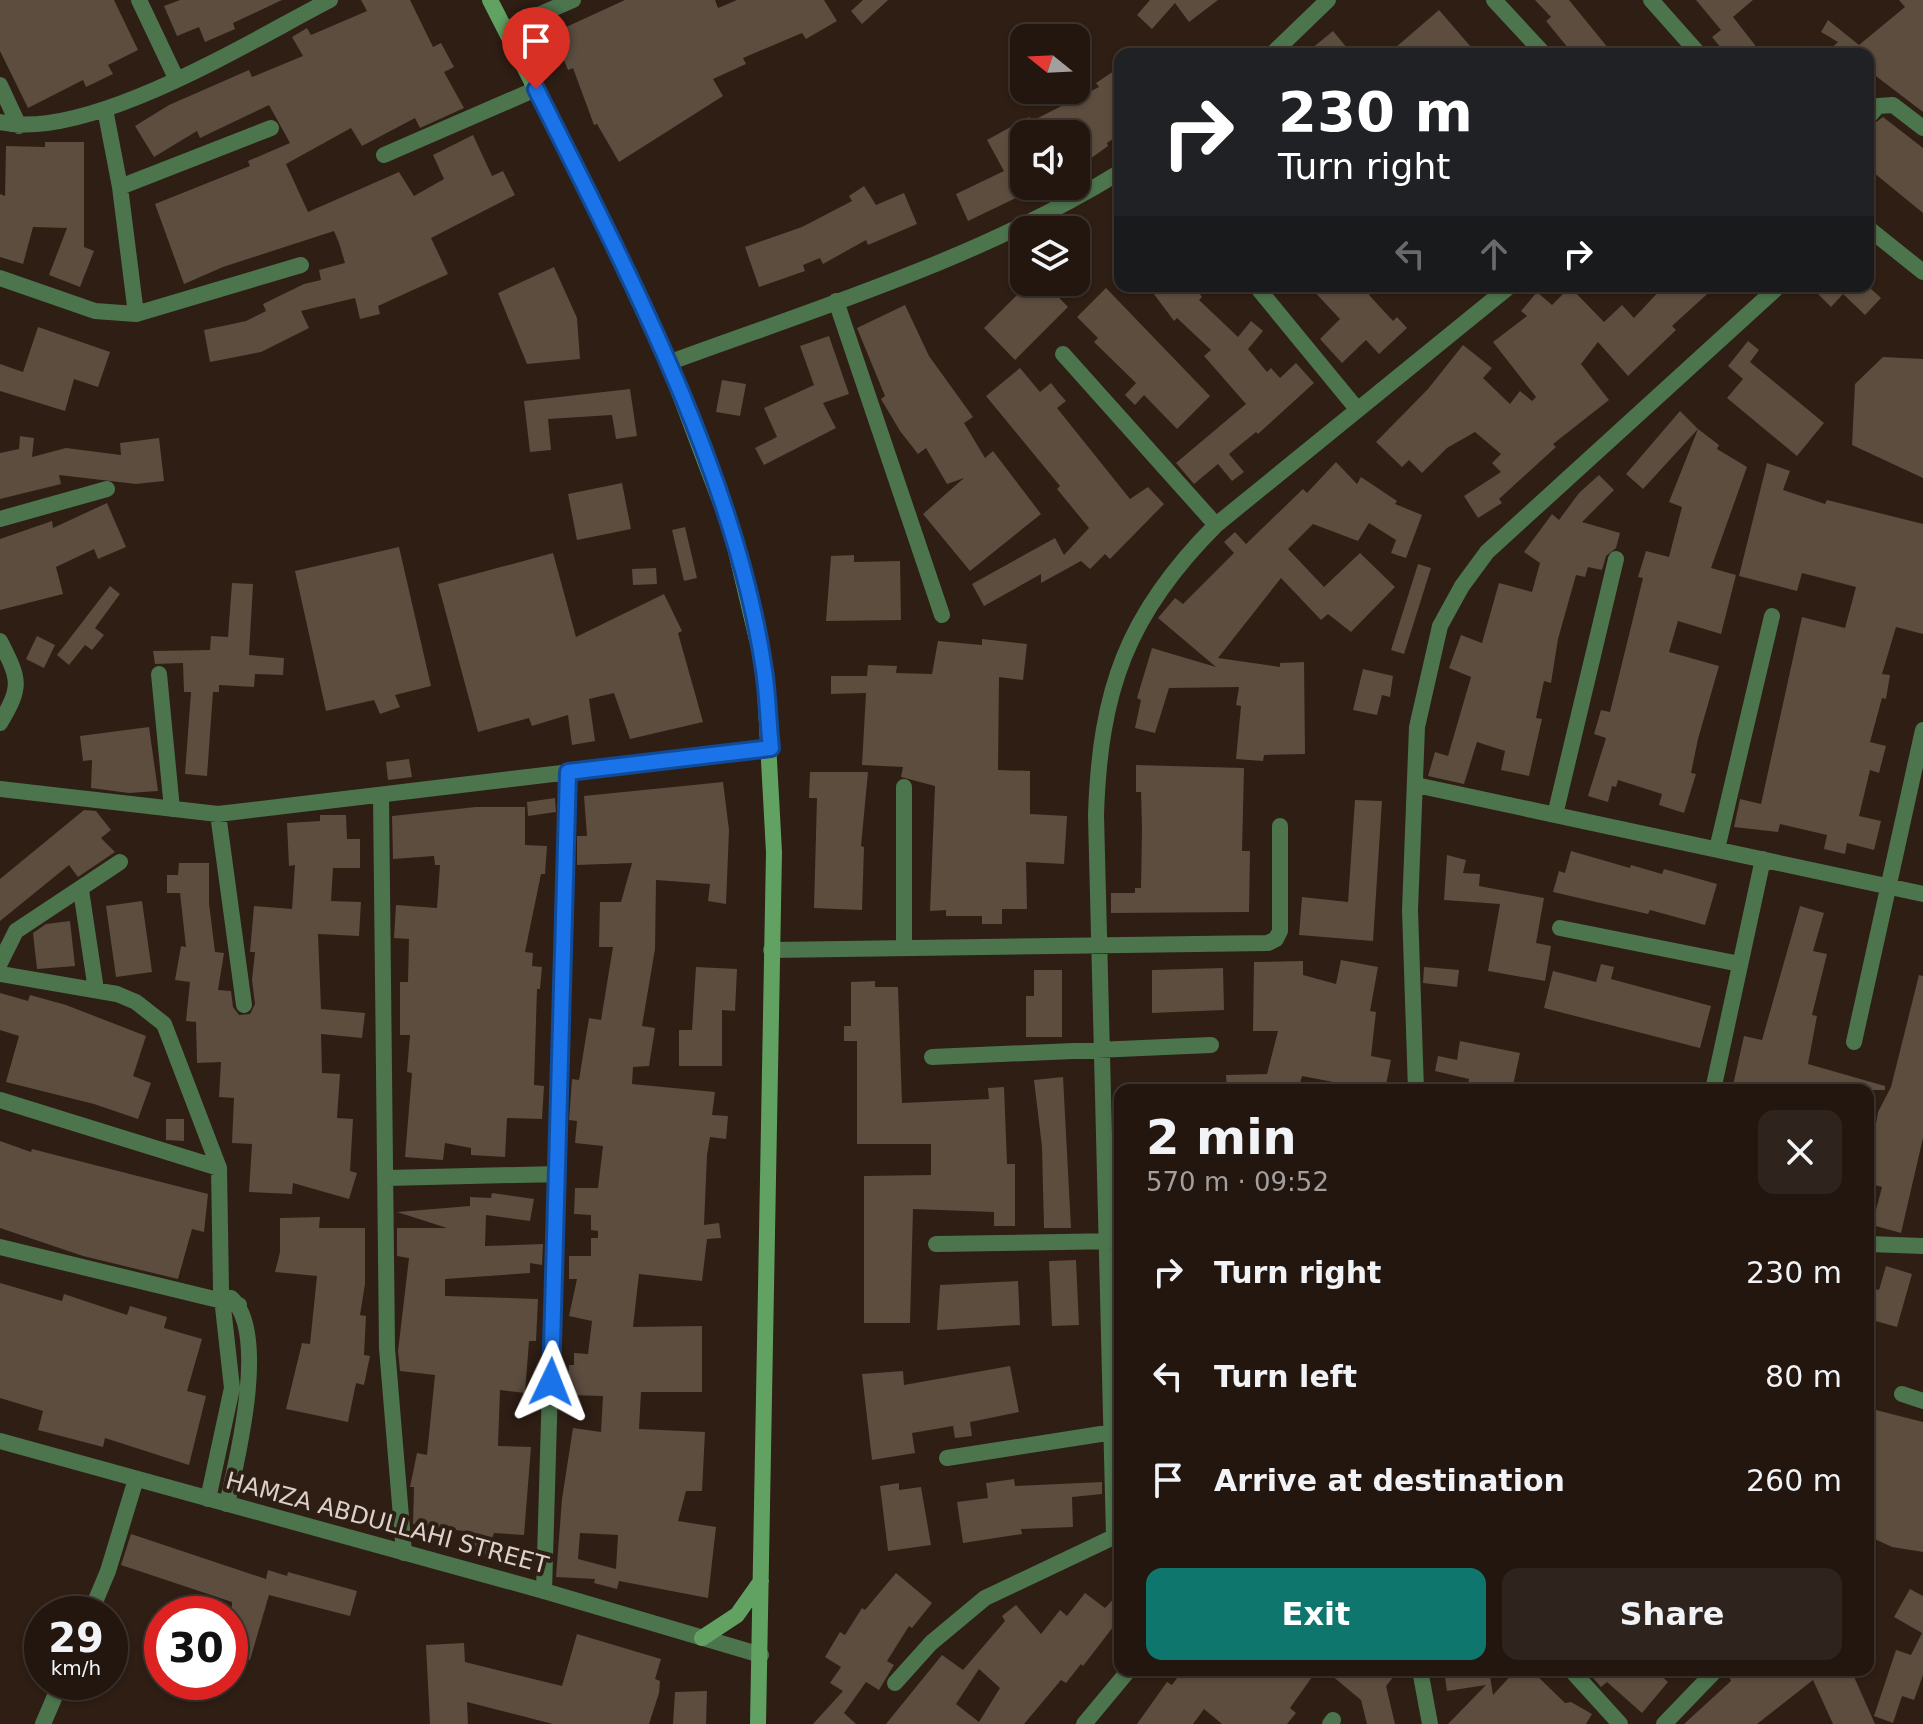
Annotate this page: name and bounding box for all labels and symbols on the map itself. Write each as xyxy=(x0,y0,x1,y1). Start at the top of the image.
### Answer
pin xyxy=(502,7,570,89)
north arrow xyxy=(1010,24,1090,104)
position arrow xyxy=(509,1340,593,1424)
street label: HAMZA ABDULLAHI STREET xyxy=(223,1466,552,1580)
speed limit sign: 30 xyxy=(144,1596,248,1700)

